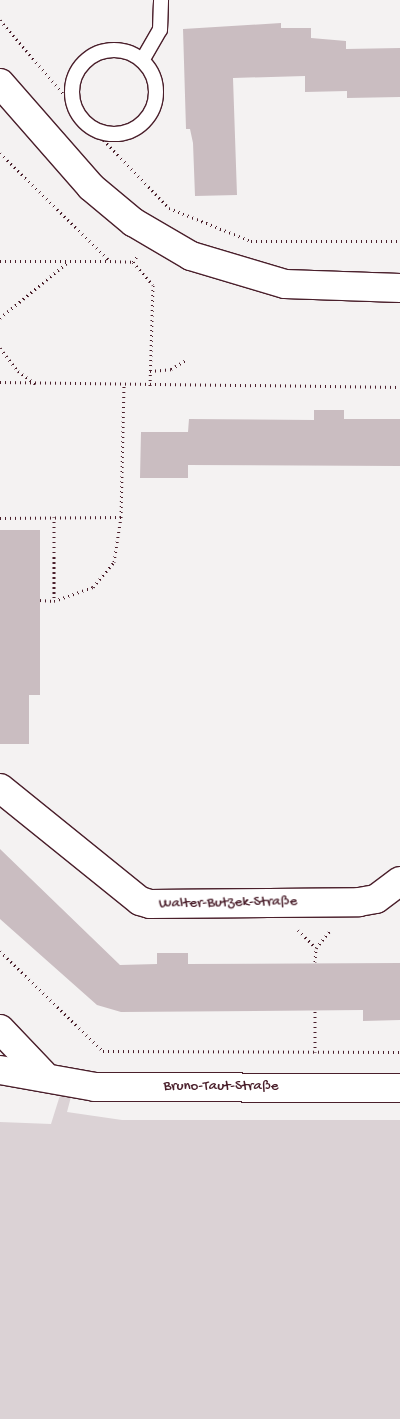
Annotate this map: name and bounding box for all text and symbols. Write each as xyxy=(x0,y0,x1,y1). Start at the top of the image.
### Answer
street label: Walter-Butzek-Straße xyxy=(159,893,297,913)
street label: Bruno-Taut-Straße xyxy=(163,1078,279,1096)

